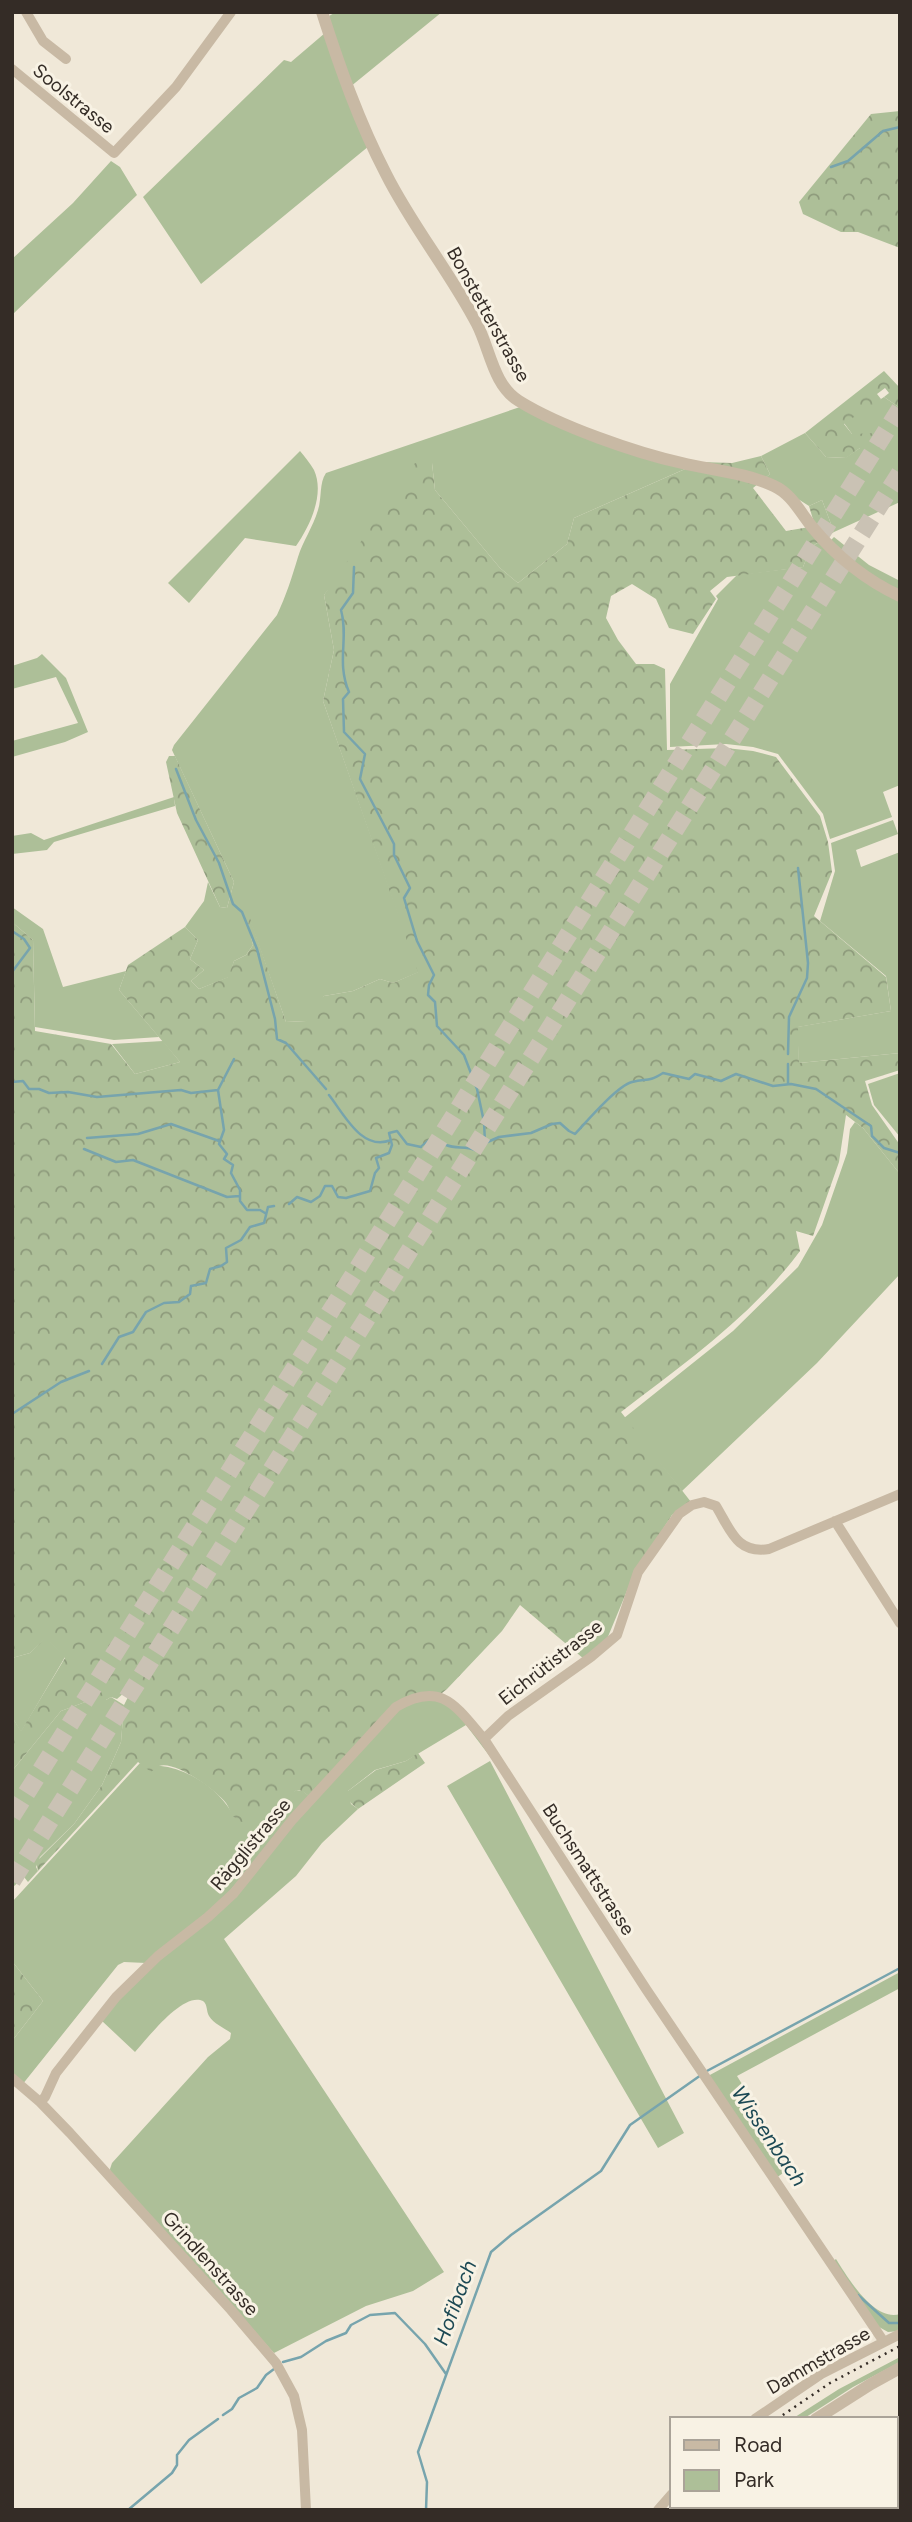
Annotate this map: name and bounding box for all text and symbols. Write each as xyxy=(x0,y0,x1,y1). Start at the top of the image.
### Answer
street label: Soolstrasse xyxy=(28,59,119,138)
street label: Bonstetterstrasse xyxy=(442,243,535,386)
street label: Eichrütistrasse xyxy=(494,1615,607,1710)
street label: Rägglistrasse xyxy=(205,1794,295,1895)
street label: Buchsmattstrasse xyxy=(537,1799,640,1939)
water label: Wissenbach xyxy=(727,2081,812,2191)
street label: Grindlenstrasse xyxy=(158,2206,263,2320)
water label: Hofibach xyxy=(428,2257,481,2349)
street label: Dammstrasse xyxy=(763,2322,874,2399)
legend xyxy=(670,2417,898,2508)
text: Road xyxy=(734,2432,782,2457)
text: Park xyxy=(734,2467,775,2492)

